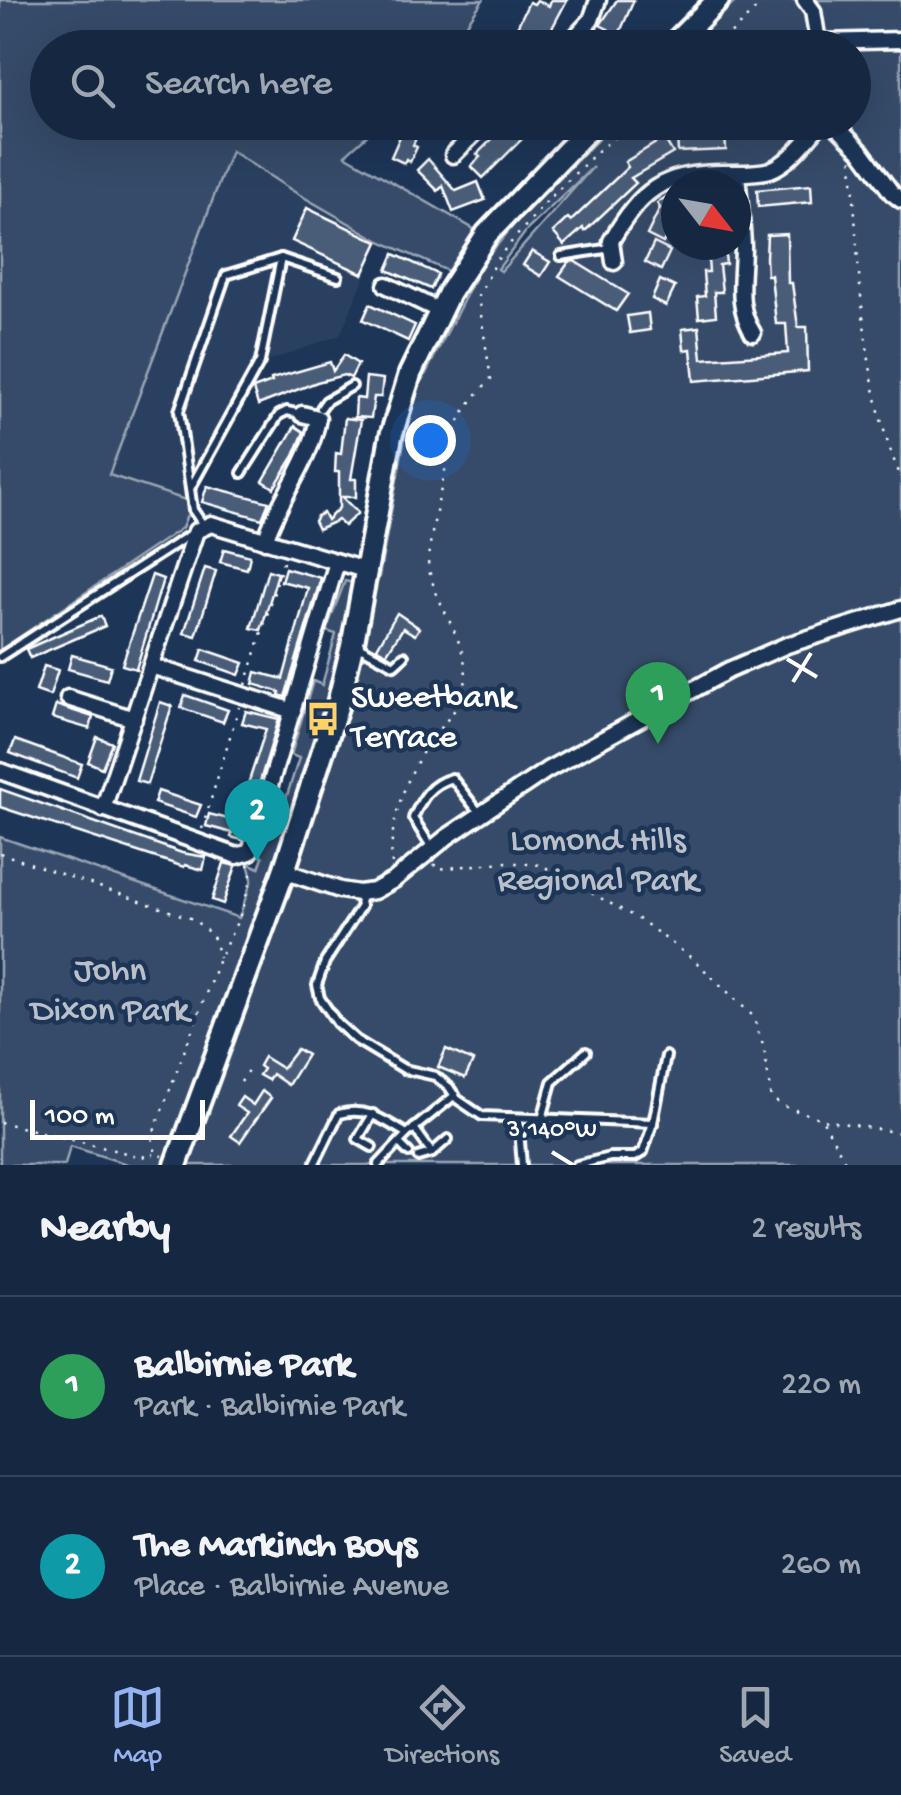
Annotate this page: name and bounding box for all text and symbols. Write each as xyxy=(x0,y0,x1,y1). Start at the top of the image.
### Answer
search box xyxy=(30,30,871,140)
icon: search xyxy=(65,58,120,113)
text: Search here xyxy=(145,63,332,107)
north arrow xyxy=(661,170,751,260)
your location xyxy=(405,415,456,466)
pin: 1 xyxy=(626,662,690,744)
place label: Sweetbank Terrace xyxy=(349,679,518,760)
bus stop icon: Sweetbank Terrace xyxy=(304,700,342,738)
pin: 2 xyxy=(224,778,290,861)
park label: Lomond Hills Regional Park xyxy=(498,822,702,903)
park label: John Dixon Park xyxy=(29,952,193,1033)
scale bar xyxy=(30,1095,205,1140)
text: 100 m xyxy=(45,1101,115,1134)
text: 3.140°W xyxy=(506,1117,597,1146)
text: Nearby xyxy=(40,1206,170,1255)
text: 2 results xyxy=(751,1211,861,1249)
text: Balbirnie Park xyxy=(135,1345,353,1389)
text: 1 xyxy=(66,1367,79,1405)
text: 220 m xyxy=(781,1367,861,1405)
text: Park · Balbirnie Park xyxy=(135,1389,405,1427)
text: The Markinch Boys xyxy=(135,1525,417,1569)
text: 2 xyxy=(65,1547,80,1585)
text: 260 m xyxy=(781,1547,861,1585)
text: Place · Balbirnie Avenue xyxy=(135,1569,449,1607)
tab: Map xyxy=(110,1680,165,1773)
tab: Directions xyxy=(385,1680,499,1773)
tab: Saved xyxy=(719,1680,791,1773)

